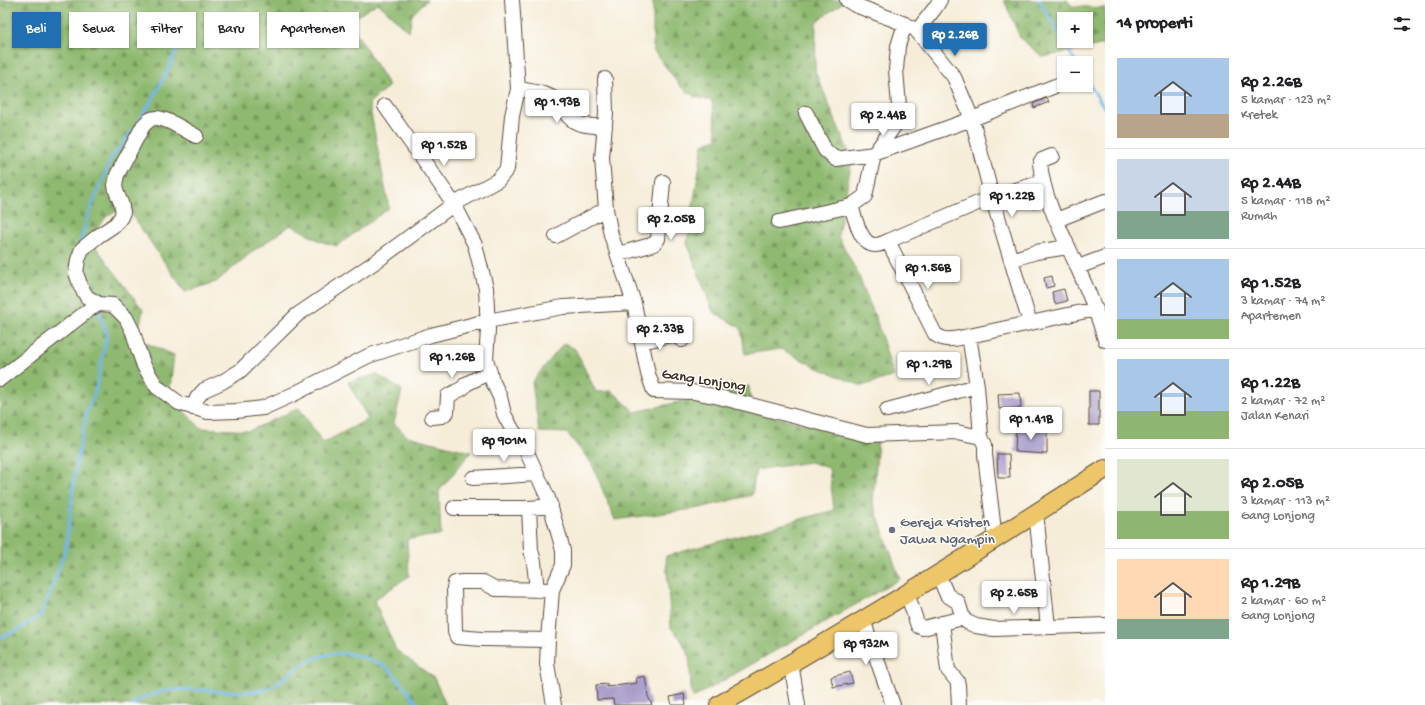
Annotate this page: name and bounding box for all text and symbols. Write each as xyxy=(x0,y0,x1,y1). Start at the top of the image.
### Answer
chip: Beli xyxy=(12,12,61,48)
chip: Sewa xyxy=(69,12,129,48)
chip: Filter xyxy=(137,12,196,48)
chip: Baru xyxy=(204,12,259,48)
chip: Apartemen xyxy=(267,12,359,48)
map controls xyxy=(1057,12,1093,92)
button: + xyxy=(1057,12,1093,48)
icon: filters xyxy=(1391,13,1413,35)
text: 14 properti xyxy=(1117,14,1193,34)
pin: Rp 2.26B xyxy=(914,23,996,57)
text: Rp 2.26B xyxy=(932,28,978,43)
button: − xyxy=(1057,56,1093,92)
text: Rp 2.26B xyxy=(1241,73,1302,93)
icon: home xyxy=(1149,74,1197,122)
pin: Rp 1.93B xyxy=(516,90,598,124)
text: 5 kamar · 123 m² xyxy=(1241,93,1331,108)
text: Rp 1.93B xyxy=(534,95,580,110)
pin: Rp 2.44B xyxy=(842,103,924,137)
text: Rp 2.44B xyxy=(860,108,906,123)
text: Kretek xyxy=(1241,108,1277,123)
pin: Rp 1.52B xyxy=(403,133,485,167)
text: Rp 1.52B xyxy=(421,138,467,153)
text: Rp 2.44B xyxy=(1241,174,1301,194)
icon: home xyxy=(1149,175,1197,223)
pin: Rp 1.22B xyxy=(971,184,1053,218)
text: Rp 1.22B xyxy=(989,189,1035,204)
text: 5 kamar · 118 m² xyxy=(1241,194,1330,209)
pin: Rp 2.05B xyxy=(630,207,712,241)
text: Rumah xyxy=(1241,209,1277,224)
text: Rp 2.05B xyxy=(647,212,695,227)
pin: Rp 1.56B xyxy=(887,256,969,290)
text: Rp 1.56B xyxy=(905,261,951,276)
text: Rp 1.52B xyxy=(1241,274,1300,294)
icon: home xyxy=(1149,275,1197,323)
text: 3 kamar · 74 m² xyxy=(1241,294,1326,309)
text: Apartemen xyxy=(1241,309,1301,324)
pin: Rp 2.33B xyxy=(619,317,701,351)
text: Rp 2.33B xyxy=(637,322,683,337)
pin: Rp 1.26B xyxy=(411,345,493,379)
text: Rp 1.26B xyxy=(429,350,475,365)
pin: Rp 1.29B xyxy=(888,352,970,386)
text: Rp 1.29B xyxy=(906,357,952,372)
street label: Gang Lonjong xyxy=(660,365,747,397)
text: Rp 1.22B xyxy=(1241,374,1300,394)
icon: home xyxy=(1149,375,1197,423)
text: 2 kamar · 72 m² xyxy=(1241,394,1325,409)
pin: Rp 1.41B xyxy=(990,407,1072,441)
text: Jalan Kenari xyxy=(1241,409,1309,424)
text: Rp 1.41B xyxy=(1009,412,1053,427)
pin: Rp 901M xyxy=(467,429,541,463)
text: Rp 901M xyxy=(482,434,526,449)
text: Rp 2.05B xyxy=(1241,474,1303,494)
icon: home xyxy=(1149,475,1197,523)
text: 3 kamar · 113 m² xyxy=(1241,494,1330,509)
text: Gang Lonjong xyxy=(1241,509,1315,524)
place label: Gereja Kristen Jawa Ngampin xyxy=(900,514,995,549)
marker: Gereja Kristen Jawa Ngampin xyxy=(887,525,897,535)
text: Rp 1.29B xyxy=(1241,574,1300,594)
icon: home xyxy=(1149,575,1197,623)
pin: Rp 2.65B xyxy=(973,581,1055,615)
text: Rp 2.65B xyxy=(991,586,1037,601)
text: 2 kamar · 60 m² xyxy=(1241,594,1326,609)
text: Gang Lonjong xyxy=(1241,609,1315,624)
pin: Rp 932M xyxy=(829,632,903,666)
text: Rp 932M xyxy=(844,637,888,652)

